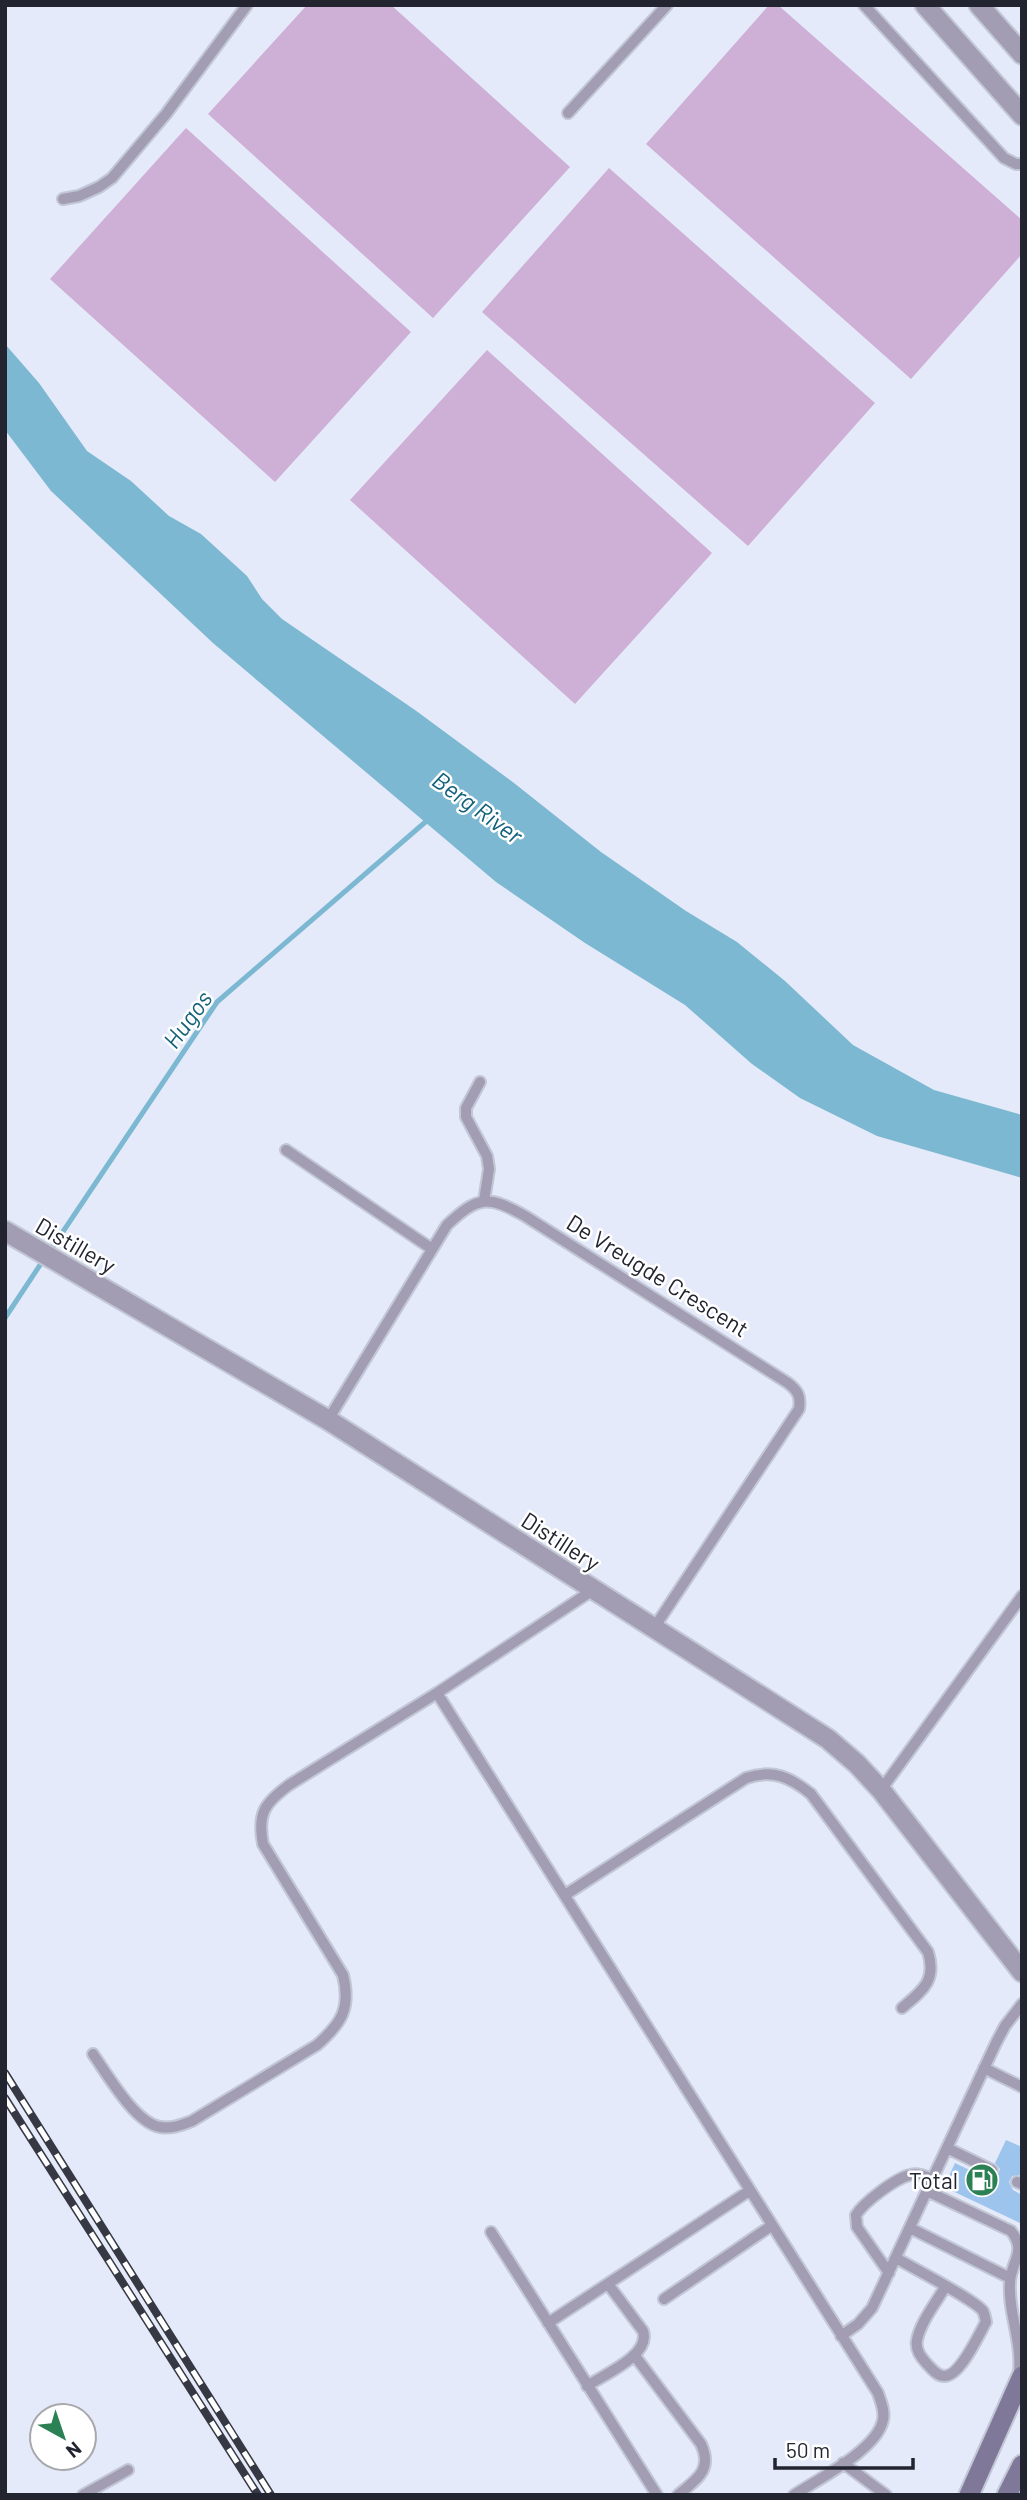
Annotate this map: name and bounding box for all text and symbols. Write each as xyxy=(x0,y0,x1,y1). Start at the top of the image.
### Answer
water label: Berg River xyxy=(427,765,530,850)
water label: Hugos xyxy=(156,985,218,1053)
street label: De Vreugde Crescent xyxy=(562,1208,754,1342)
street label: Distillery xyxy=(31,1211,121,1279)
street label: Distillery xyxy=(517,1505,606,1577)
fuel station icon: Total xyxy=(963,2161,1001,2199)
place label: Total xyxy=(909,2166,958,2194)
north arrow xyxy=(28,2402,98,2472)
scale bar xyxy=(775,2426,913,2470)
text: 50 m xyxy=(786,2437,830,2462)
text: N xyxy=(62,2438,86,2463)

